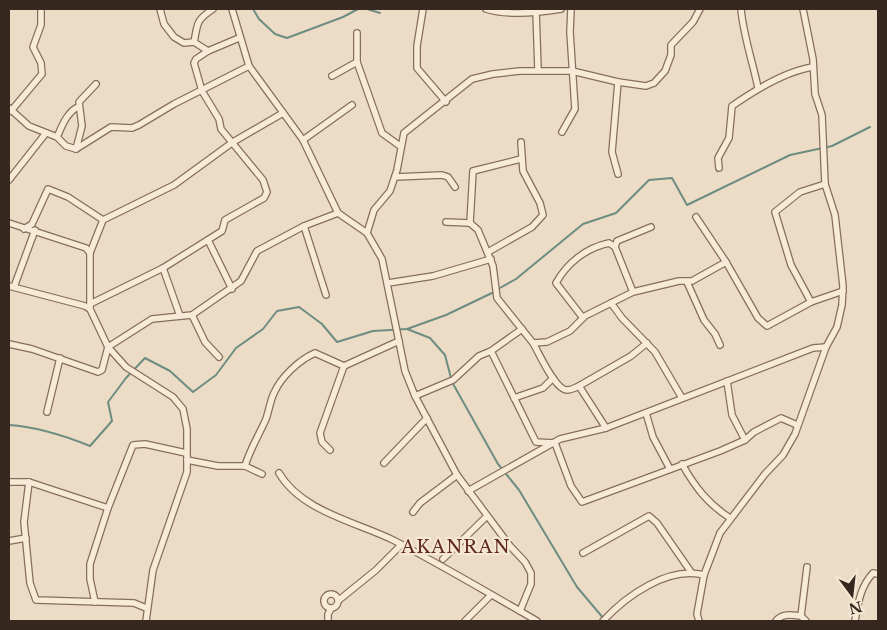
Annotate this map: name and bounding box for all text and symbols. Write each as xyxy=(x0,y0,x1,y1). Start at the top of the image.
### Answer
district label: AKANRAN xyxy=(400,536,511,558)
north arrow xyxy=(827,570,877,620)
text: N xyxy=(847,597,864,618)

